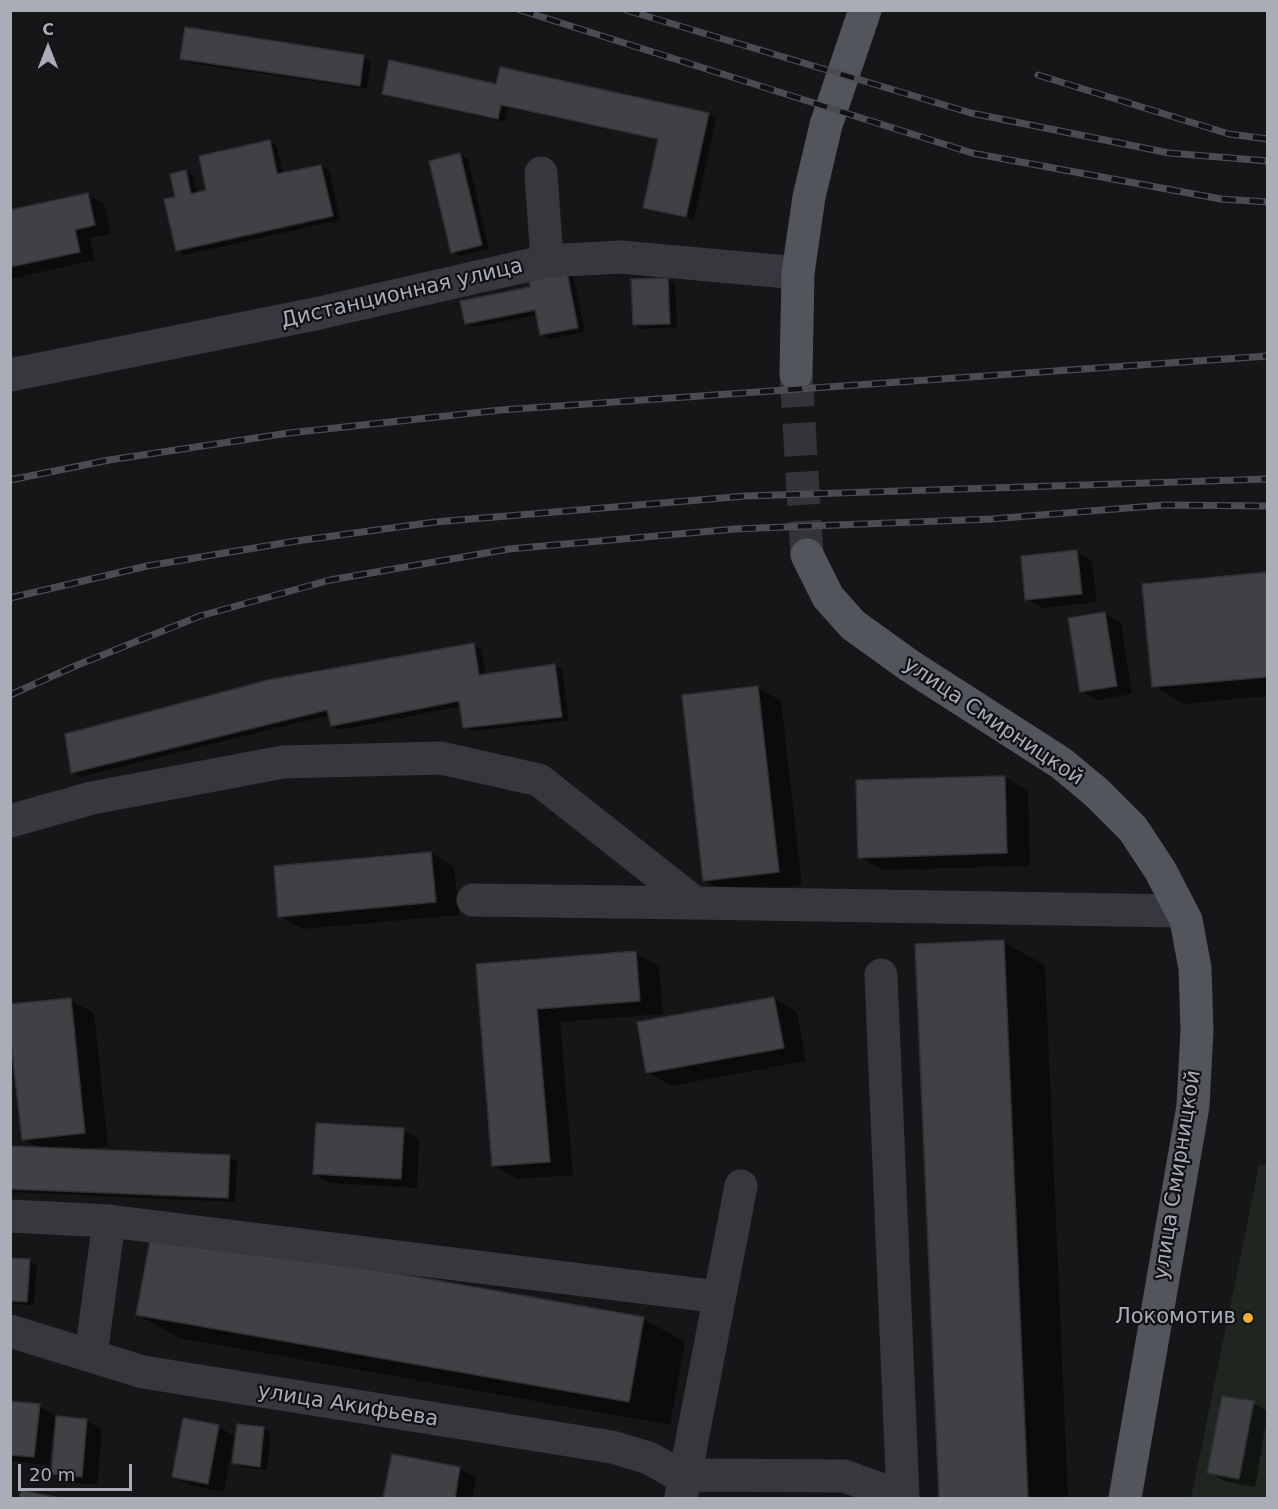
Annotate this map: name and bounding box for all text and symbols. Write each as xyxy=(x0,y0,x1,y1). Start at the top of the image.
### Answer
north arrow xyxy=(18,18,78,78)
text: С xyxy=(42,20,54,39)
street label: Дистанционная улица xyxy=(279,254,525,334)
street label: улица Смирницкой xyxy=(898,652,1088,792)
street label: улица Смирницкой xyxy=(1149,1068,1207,1282)
place label: Локомотив xyxy=(1115,1305,1236,1331)
marker: Локомотив xyxy=(1241,1311,1255,1325)
street label: улица Акифьева xyxy=(256,1379,440,1433)
scale bar xyxy=(21,1452,135,1490)
text: 20 m xyxy=(29,1464,75,1485)

